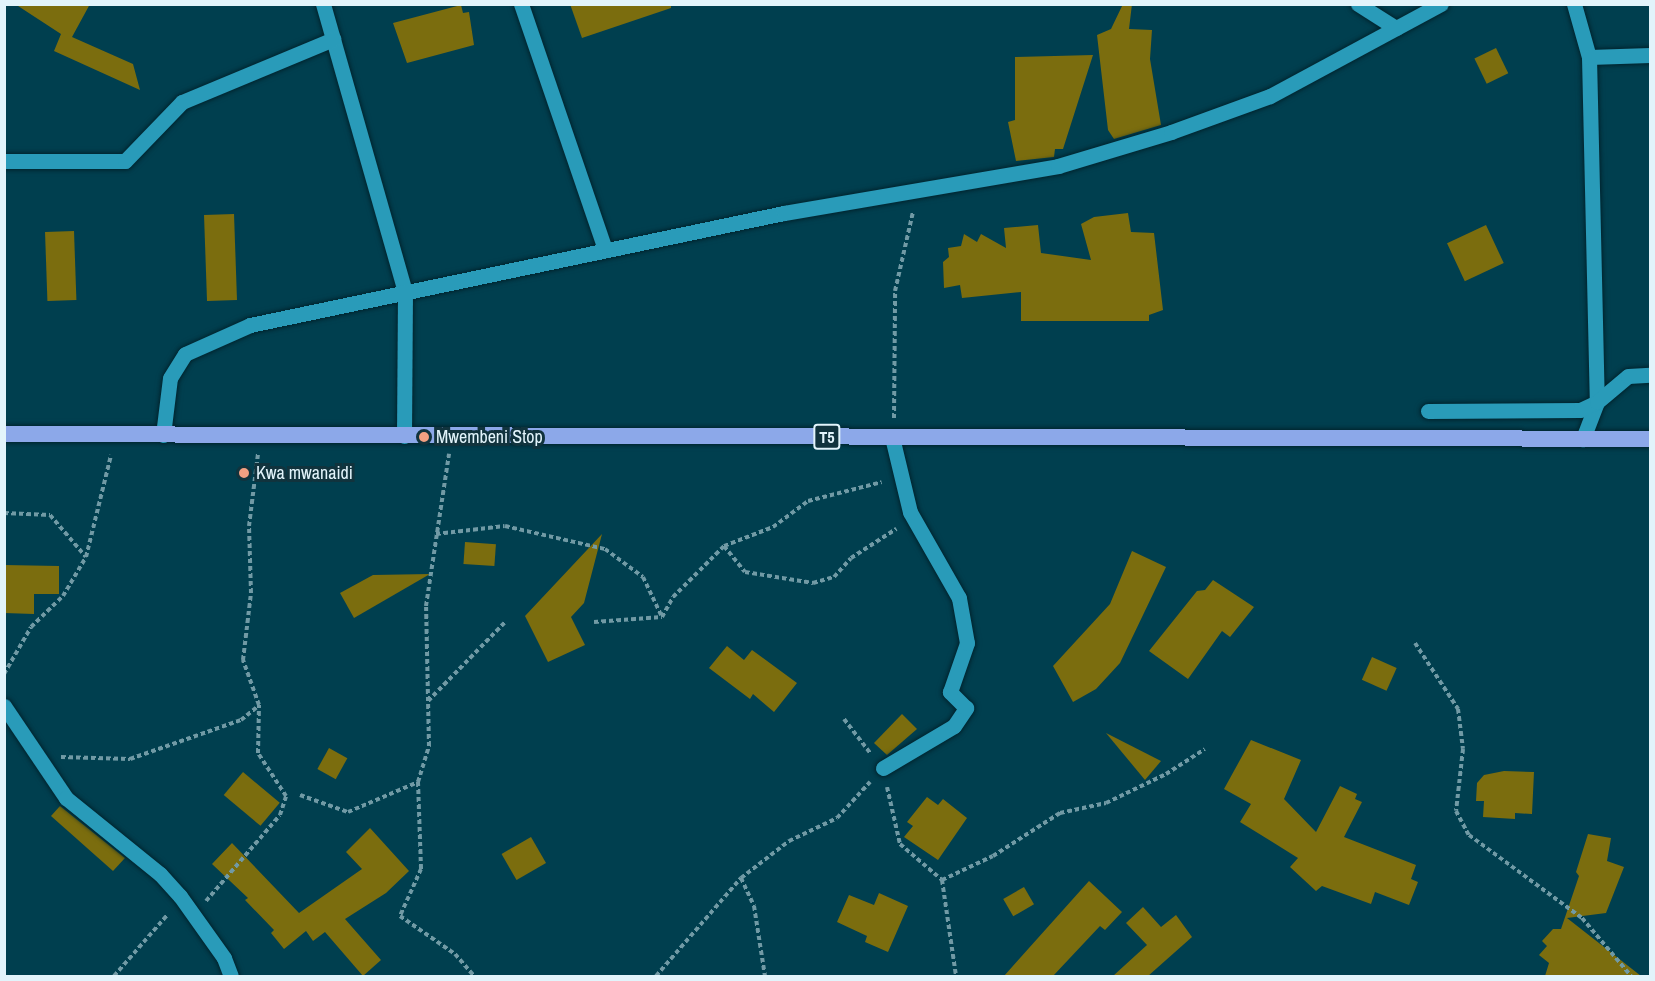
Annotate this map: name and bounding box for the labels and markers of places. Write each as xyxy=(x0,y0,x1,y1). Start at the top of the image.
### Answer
place label: Mwembeni Stop xyxy=(436,426,543,448)
marker: Mwembeni Stop xyxy=(417,430,431,444)
place label: Kwa mwanaidi xyxy=(256,462,353,484)
marker: Kwa mwanaidi xyxy=(237,466,251,480)

